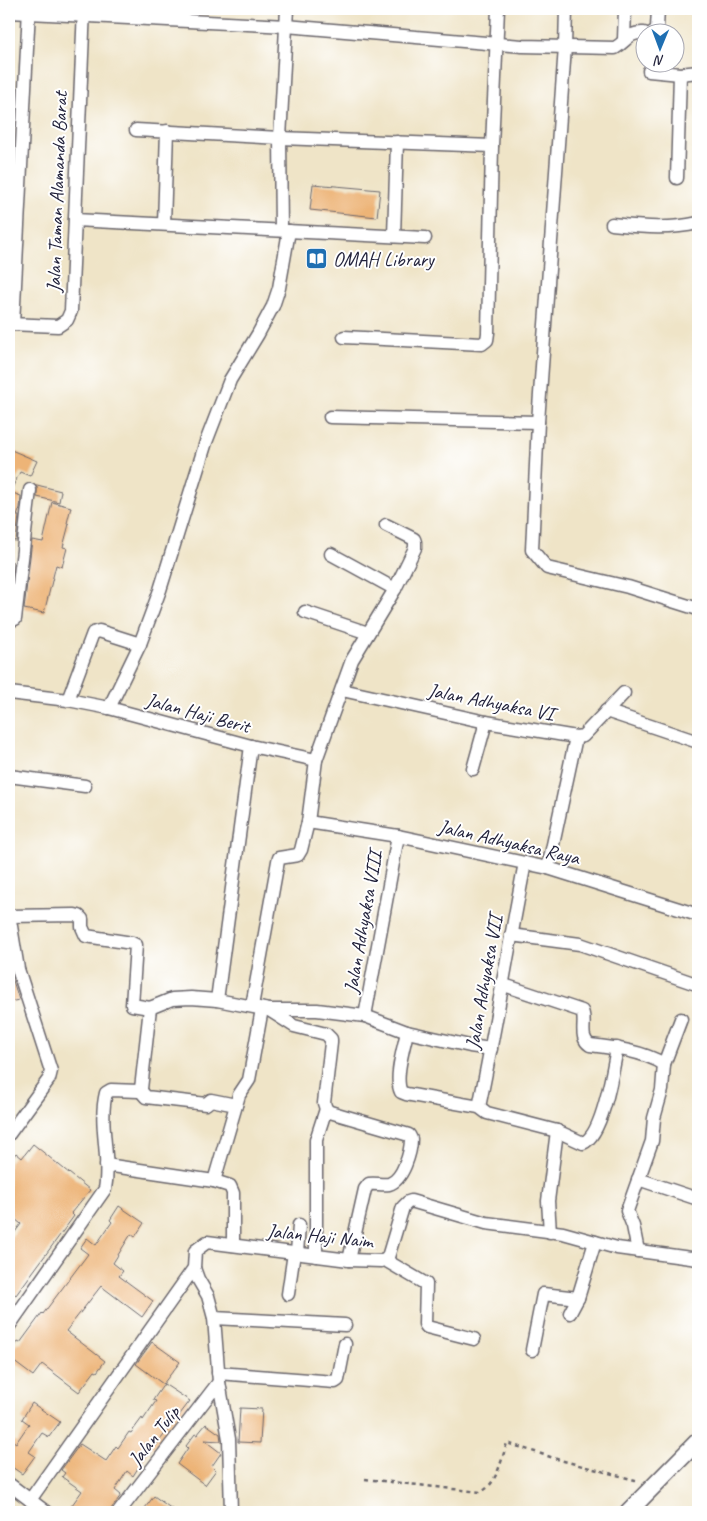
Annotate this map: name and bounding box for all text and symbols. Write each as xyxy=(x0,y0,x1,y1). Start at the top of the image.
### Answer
north arrow xyxy=(634,22,684,72)
text: N xyxy=(653,52,664,69)
street label: Jalan Taman Alamanda Barat xyxy=(41,89,73,294)
library icon: OMAH Library xyxy=(305,247,329,271)
place label: OMAH Library xyxy=(333,247,436,272)
street label: Jalan Adhyaksa VI xyxy=(425,677,561,727)
street label: Jalan Haji Berit xyxy=(142,687,255,739)
street label: Jalan Adhyaksa Raya xyxy=(435,813,583,871)
street label: Jalan Adhyaksa VIII xyxy=(338,845,388,996)
street label: Jalan Adhyaksa VII xyxy=(460,909,509,1052)
street label: Jalan Haji Naim xyxy=(265,1218,376,1254)
street label: Jalan Tulip xyxy=(122,1400,186,1472)

